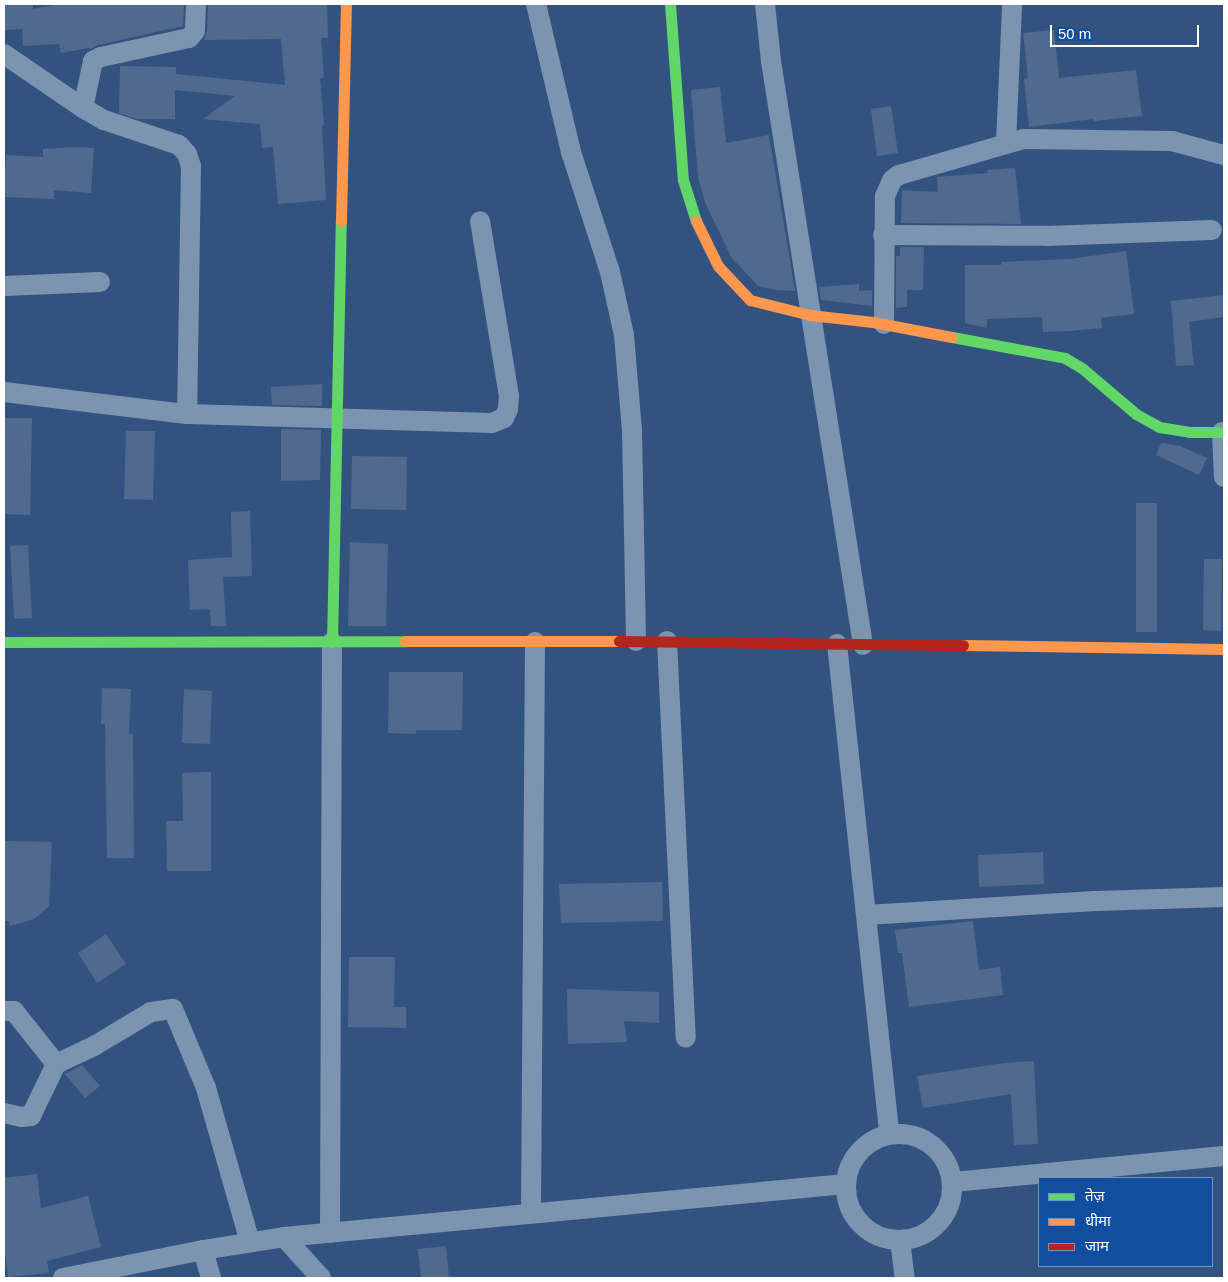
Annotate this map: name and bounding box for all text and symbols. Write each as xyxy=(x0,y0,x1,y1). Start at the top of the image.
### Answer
scale bar xyxy=(1053,15,1202,47)
text: 50 m xyxy=(1058,25,1091,42)
legend xyxy=(1038,1177,1213,1267)
text: तेज़ xyxy=(1085,1187,1105,1204)
text: धीमा xyxy=(1085,1212,1111,1229)
text: जाम xyxy=(1085,1237,1109,1254)

